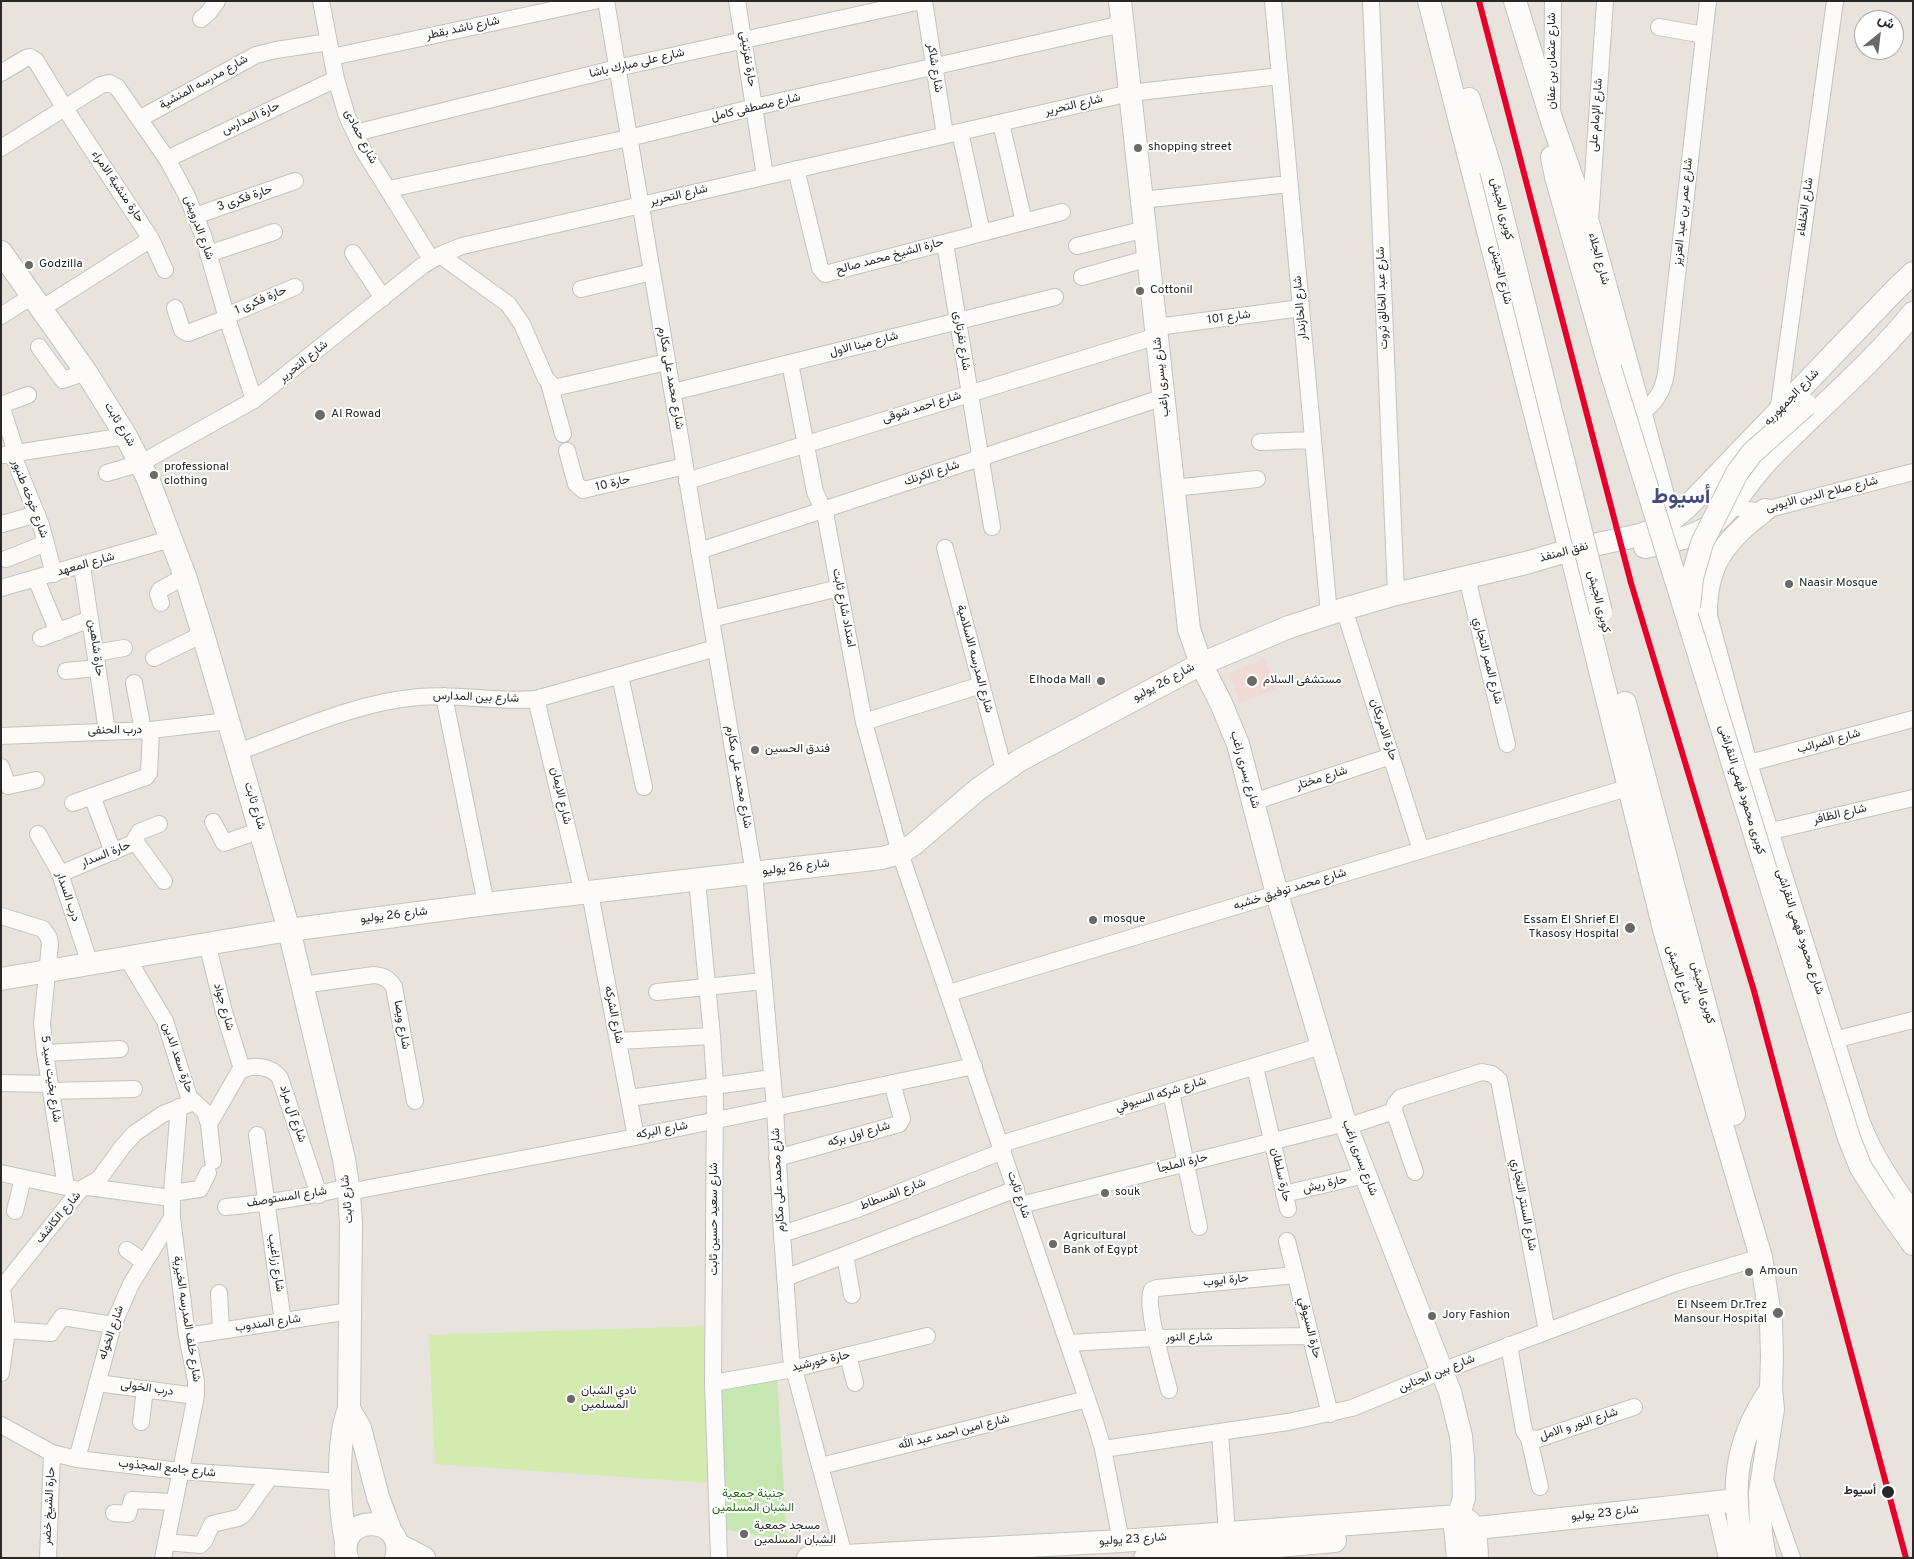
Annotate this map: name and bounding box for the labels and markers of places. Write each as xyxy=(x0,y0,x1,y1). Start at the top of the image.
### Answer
place label: shopping street xyxy=(1148,141,1232,155)
marker: shopping street xyxy=(1132,142,1144,154)
place label: Godzilla xyxy=(39,258,83,272)
marker: Godzilla xyxy=(23,259,35,271)
place label: Cottonil xyxy=(1150,284,1193,298)
marker: Cottonil xyxy=(1134,285,1146,297)
marker: Al Rowad xyxy=(313,408,327,422)
place label: Al Rowad xyxy=(331,408,381,422)
place label: professional clothing xyxy=(164,461,229,489)
marker: professional clothing xyxy=(148,469,160,481)
place label: Naasir Mosque xyxy=(1799,577,1878,591)
marker: Naasir Mosque xyxy=(1783,578,1795,590)
place label: Elhoda Mall xyxy=(1029,674,1091,688)
marker: مستشفى السلام xyxy=(1245,674,1259,688)
place label: مستشفى السلام xyxy=(1263,674,1341,688)
marker: Elhoda Mall xyxy=(1095,675,1107,687)
place label: فندق الحسين xyxy=(765,743,830,757)
marker: فندق الحسين xyxy=(749,744,761,756)
place label: mosque xyxy=(1103,913,1145,927)
marker: mosque xyxy=(1087,914,1099,926)
place label: Essam El Shrief El Tkasosy Hospital xyxy=(1523,914,1619,942)
marker: Essam El Shrief El Tkasosy Hospital xyxy=(1623,921,1637,935)
place label: souk xyxy=(1115,1186,1140,1200)
marker: souk xyxy=(1099,1187,1111,1199)
place label: Agricultural Bank of Egypt xyxy=(1063,1230,1138,1258)
marker: Agricultural Bank of Egypt xyxy=(1047,1238,1059,1250)
place label: Amoun xyxy=(1759,1265,1798,1279)
marker: Amoun xyxy=(1743,1266,1755,1278)
place label: El Nseem Dr.Trez Mansour Hospital xyxy=(1674,1299,1767,1327)
marker: El Nseem Dr.Trez Mansour Hospital xyxy=(1771,1306,1785,1320)
place label: Jory Fashion xyxy=(1442,1309,1510,1323)
marker: Jory Fashion xyxy=(1426,1310,1438,1322)
place label: نادي الشبان المسلمين xyxy=(581,1385,636,1413)
marker: نادي الشبان المسلمين xyxy=(565,1393,577,1405)
marker: أسيوط xyxy=(1880,1484,1896,1500)
place label: أسيوط xyxy=(1844,1485,1876,1499)
place label: مسجد جمعية الشبان المسلمين xyxy=(754,1520,836,1548)
marker: مسجد جمعية الشبان المسلمين xyxy=(738,1528,750,1540)

